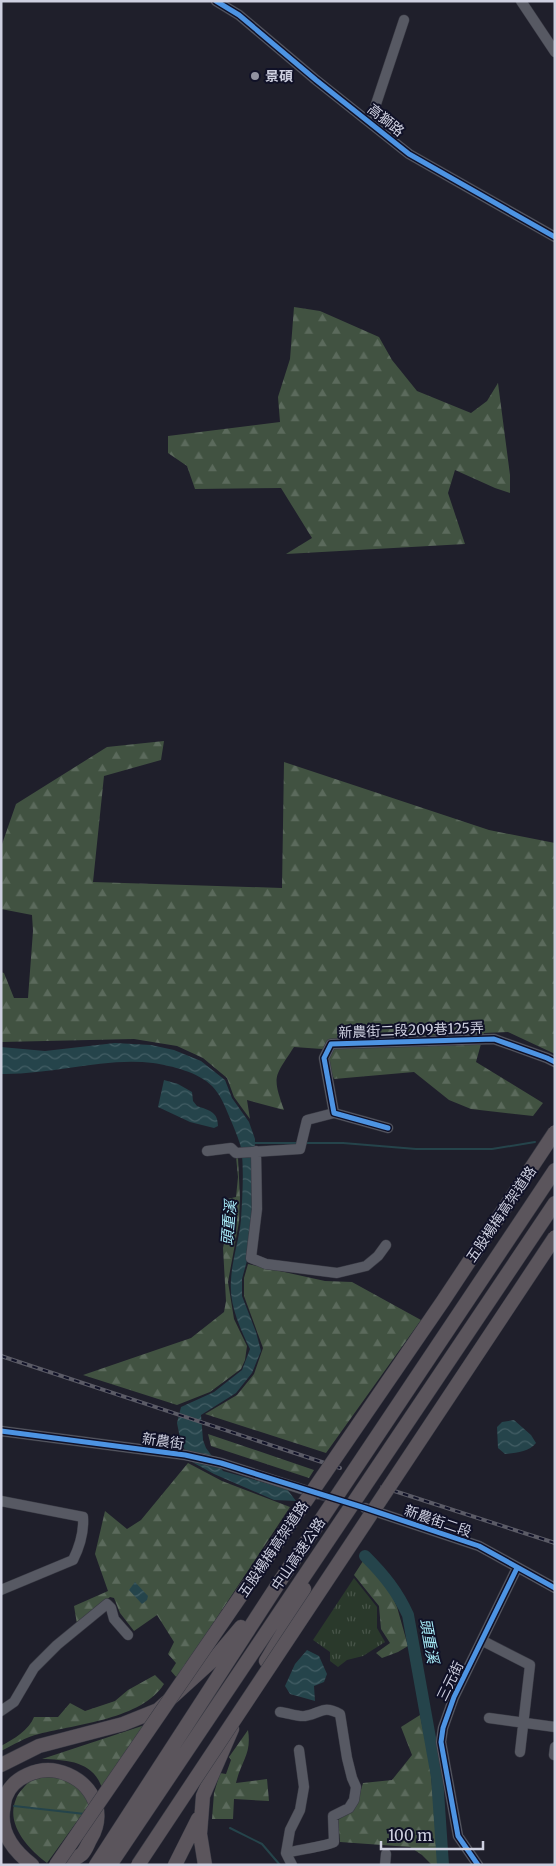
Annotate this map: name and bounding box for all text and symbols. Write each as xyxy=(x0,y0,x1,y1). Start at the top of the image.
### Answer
place label: 景碩 xyxy=(265,67,293,85)
marker: 景碩 xyxy=(249,70,261,82)
street label: 高獅路 xyxy=(364,100,408,140)
street label: 新農街二段209巷125弄 xyxy=(338,1018,484,1042)
street label: 五股楊梅高架道路 xyxy=(462,1163,540,1265)
water label: 頭重溪 xyxy=(217,1198,240,1246)
street label: 新農街 xyxy=(141,1429,185,1453)
street label: 五股楊梅高架道路 xyxy=(234,1498,312,1600)
street label: 新農街二段 xyxy=(402,1501,474,1541)
street label: 中山高速公路 xyxy=(267,1514,329,1594)
water label: 頭重溪 xyxy=(416,1617,443,1667)
street label: 三元街 xyxy=(433,1658,467,1704)
scale bar xyxy=(381,1818,484,1850)
text: 100 m xyxy=(388,1826,432,1845)

